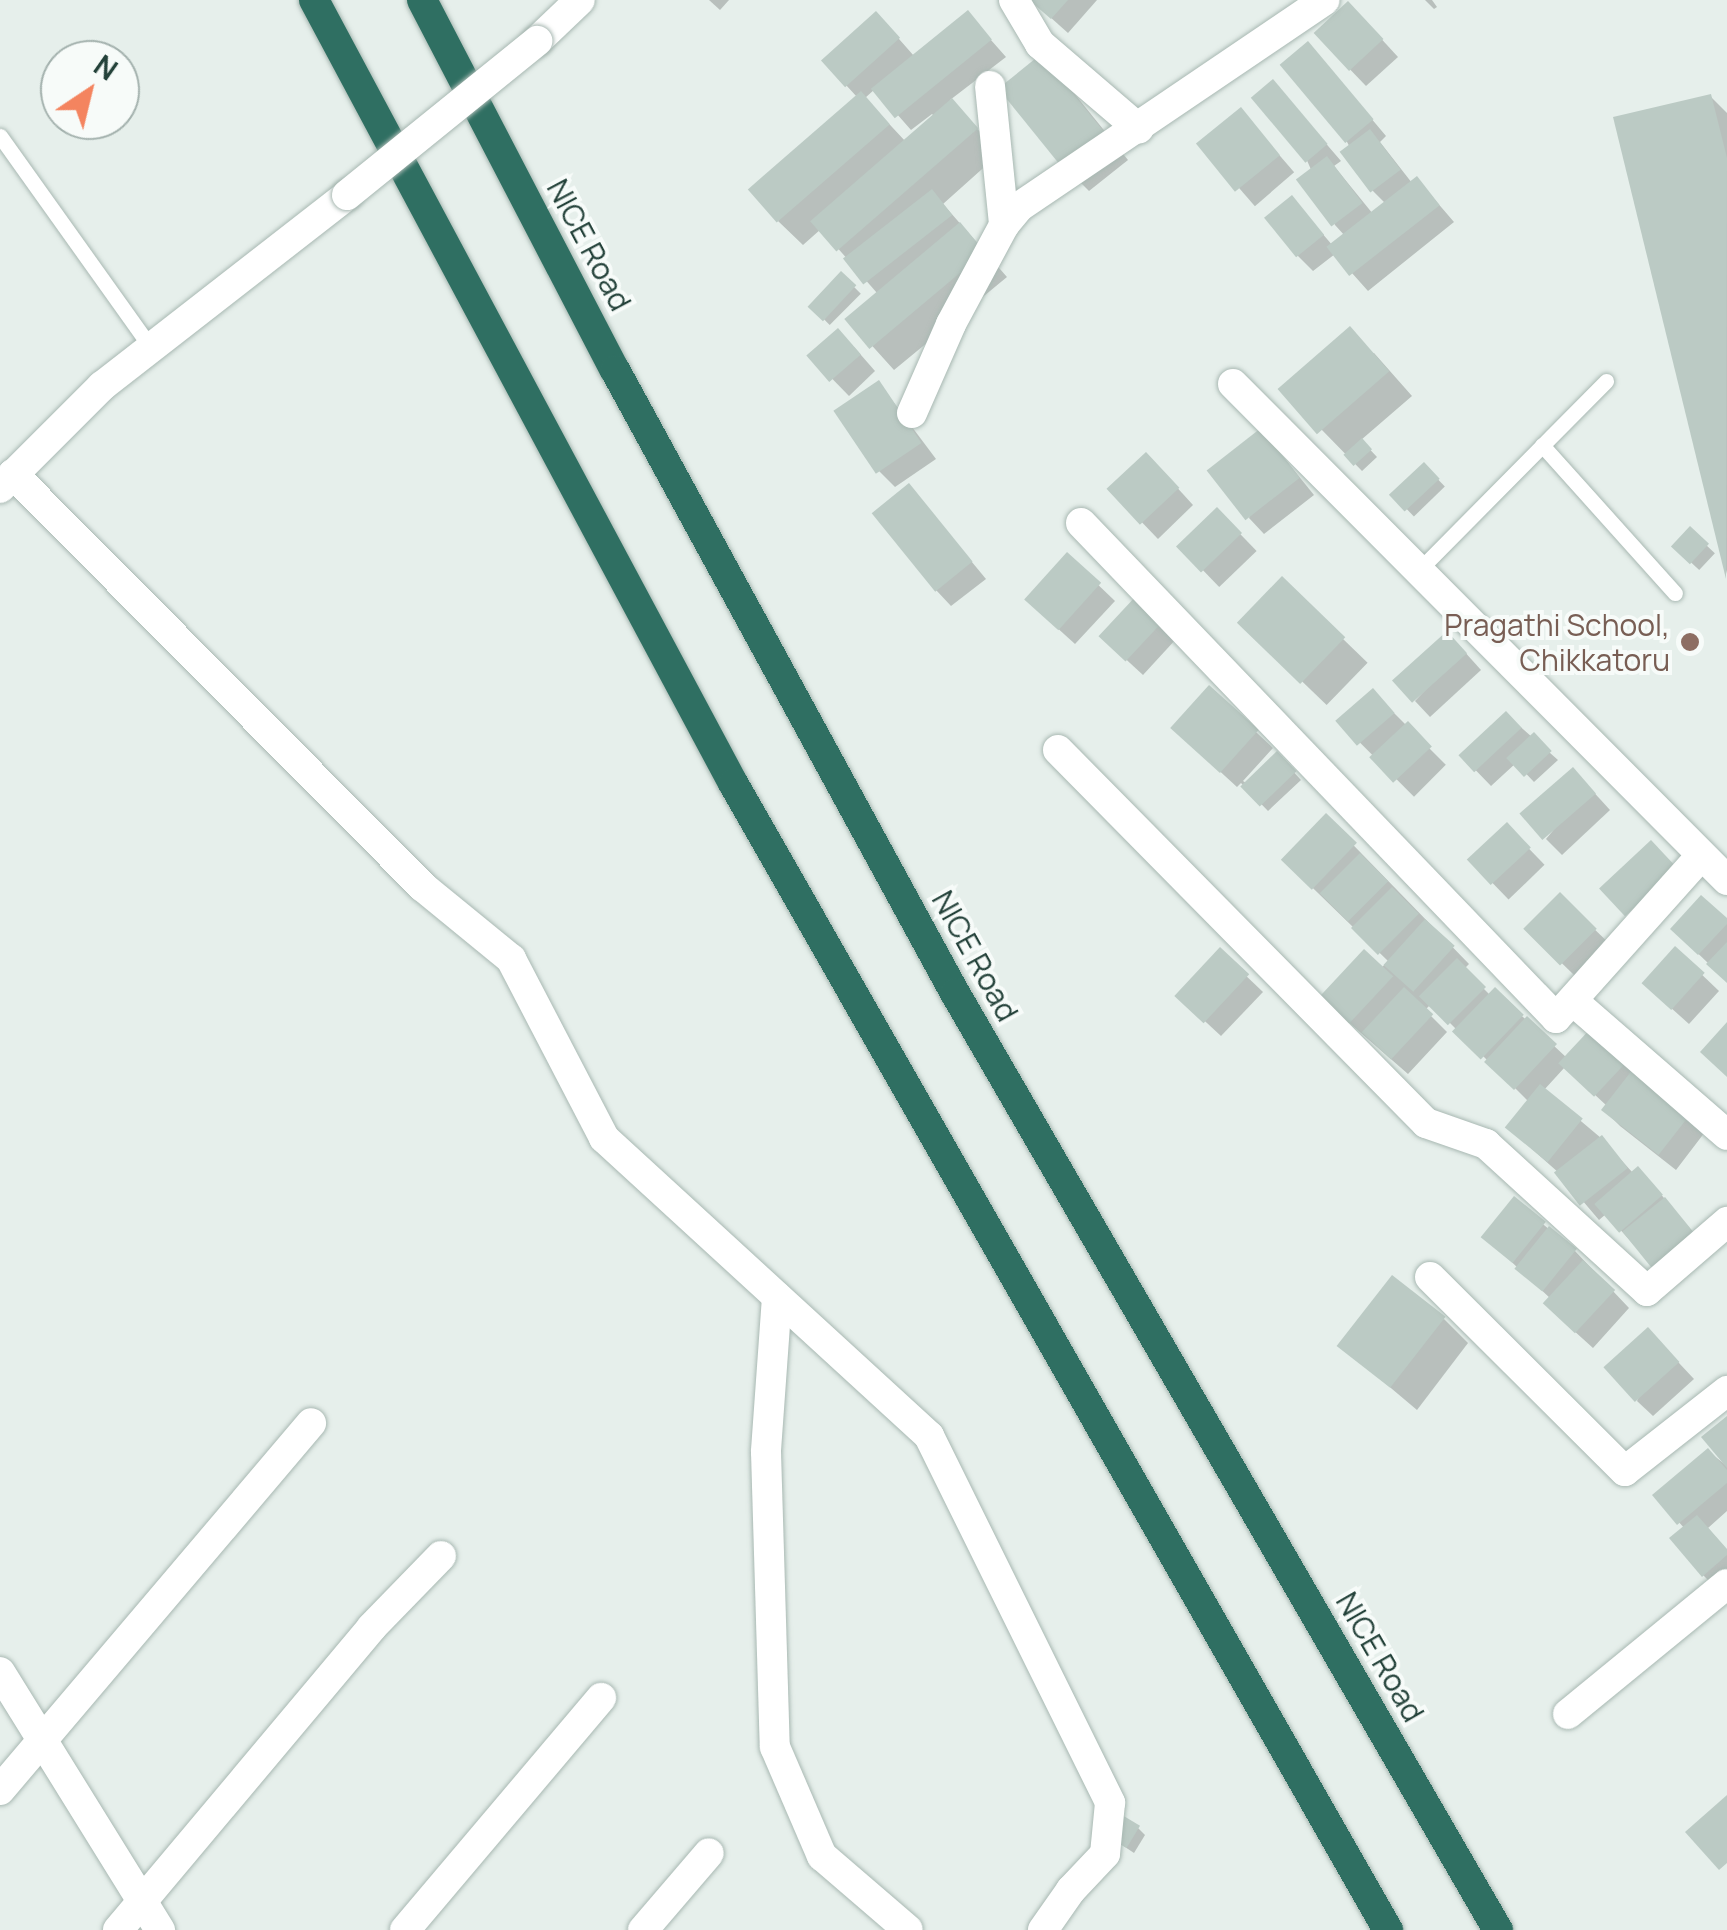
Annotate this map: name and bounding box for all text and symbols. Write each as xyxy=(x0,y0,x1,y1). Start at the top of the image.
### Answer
north arrow xyxy=(40,40,140,140)
text: N xyxy=(87,46,125,88)
street label: NICE Road xyxy=(539,173,639,317)
place label: Pragathi School, Chikkatoru xyxy=(1444,607,1670,678)
marker: Pragathi School, Chikkatoru xyxy=(1679,631,1701,653)
street label: NICE Road xyxy=(925,885,1025,1027)
street label: NICE Road xyxy=(1329,1586,1431,1728)

